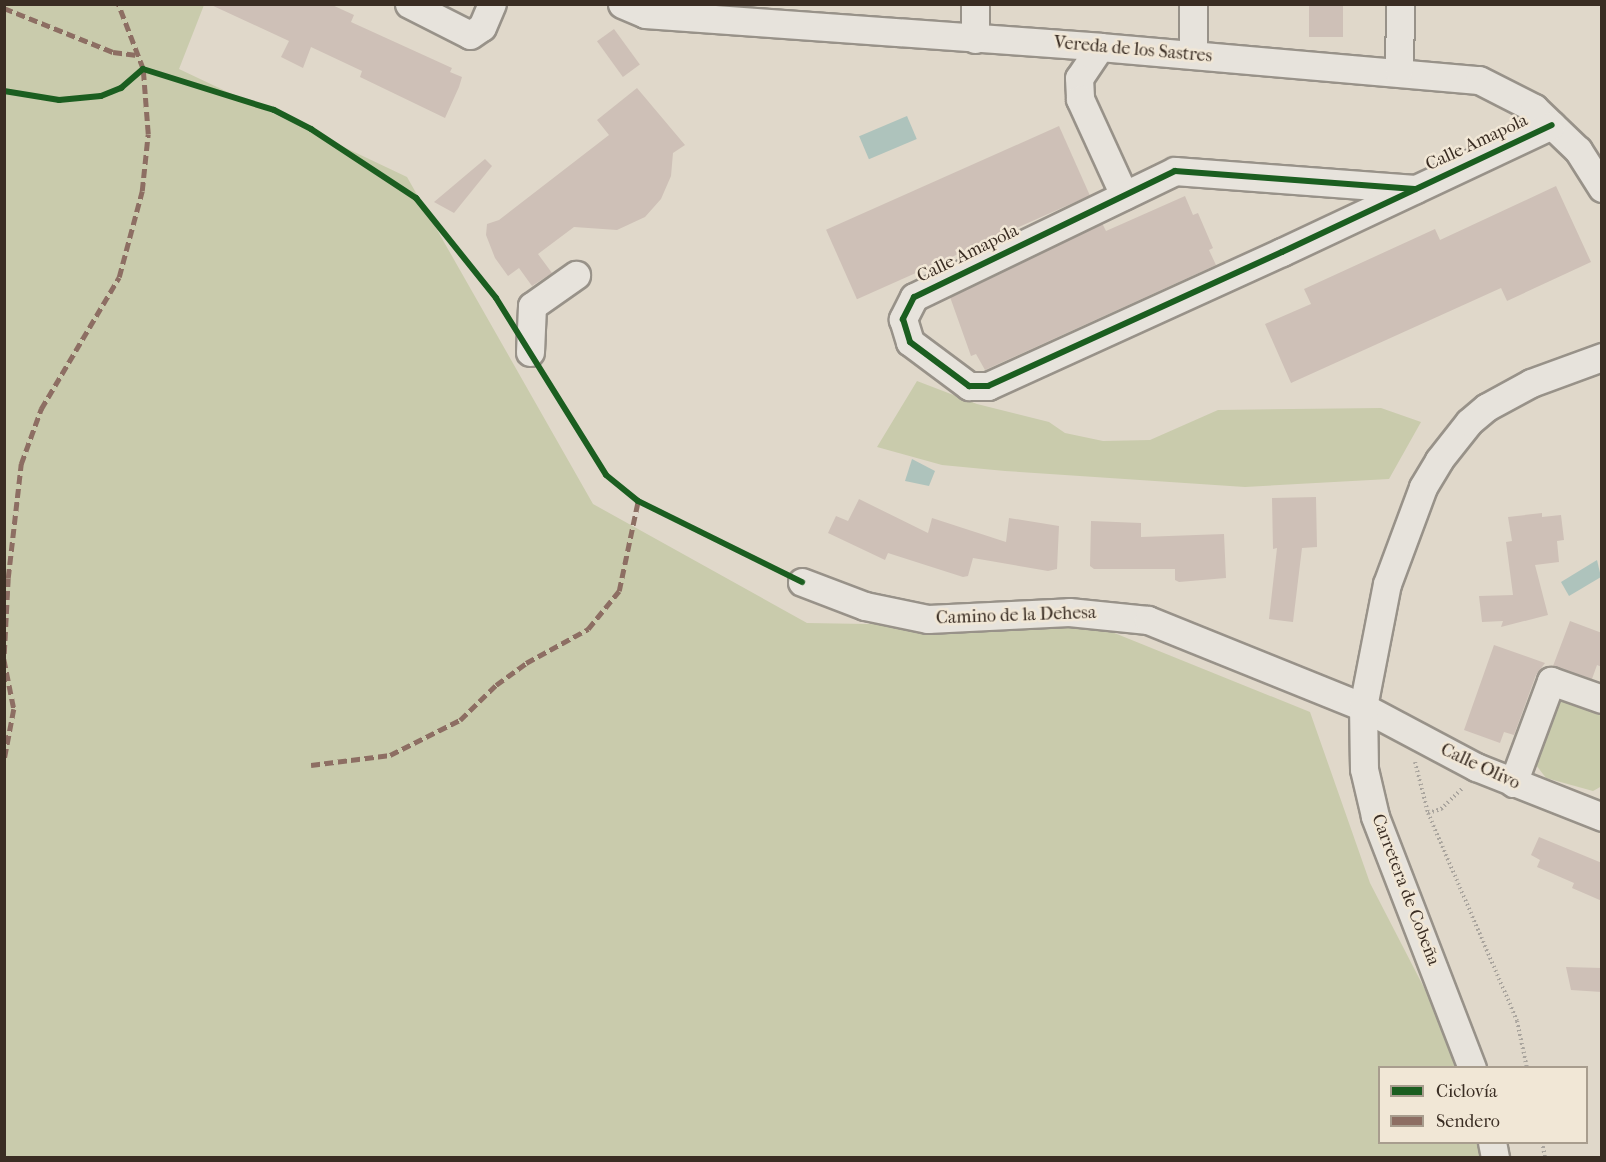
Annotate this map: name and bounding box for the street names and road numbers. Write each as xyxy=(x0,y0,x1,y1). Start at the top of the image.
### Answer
street label: Vereda de los Sastres xyxy=(1053,32,1213,68)
street label: Calle Amapola xyxy=(1423,110,1531,176)
street label: Calle Amapola xyxy=(914,220,1022,288)
street label: Camino de la Dehesa xyxy=(936,602,1096,630)
street label: Calle Olivo xyxy=(1437,739,1523,795)
street label: Carretera de Cobeña xyxy=(1366,811,1444,969)

